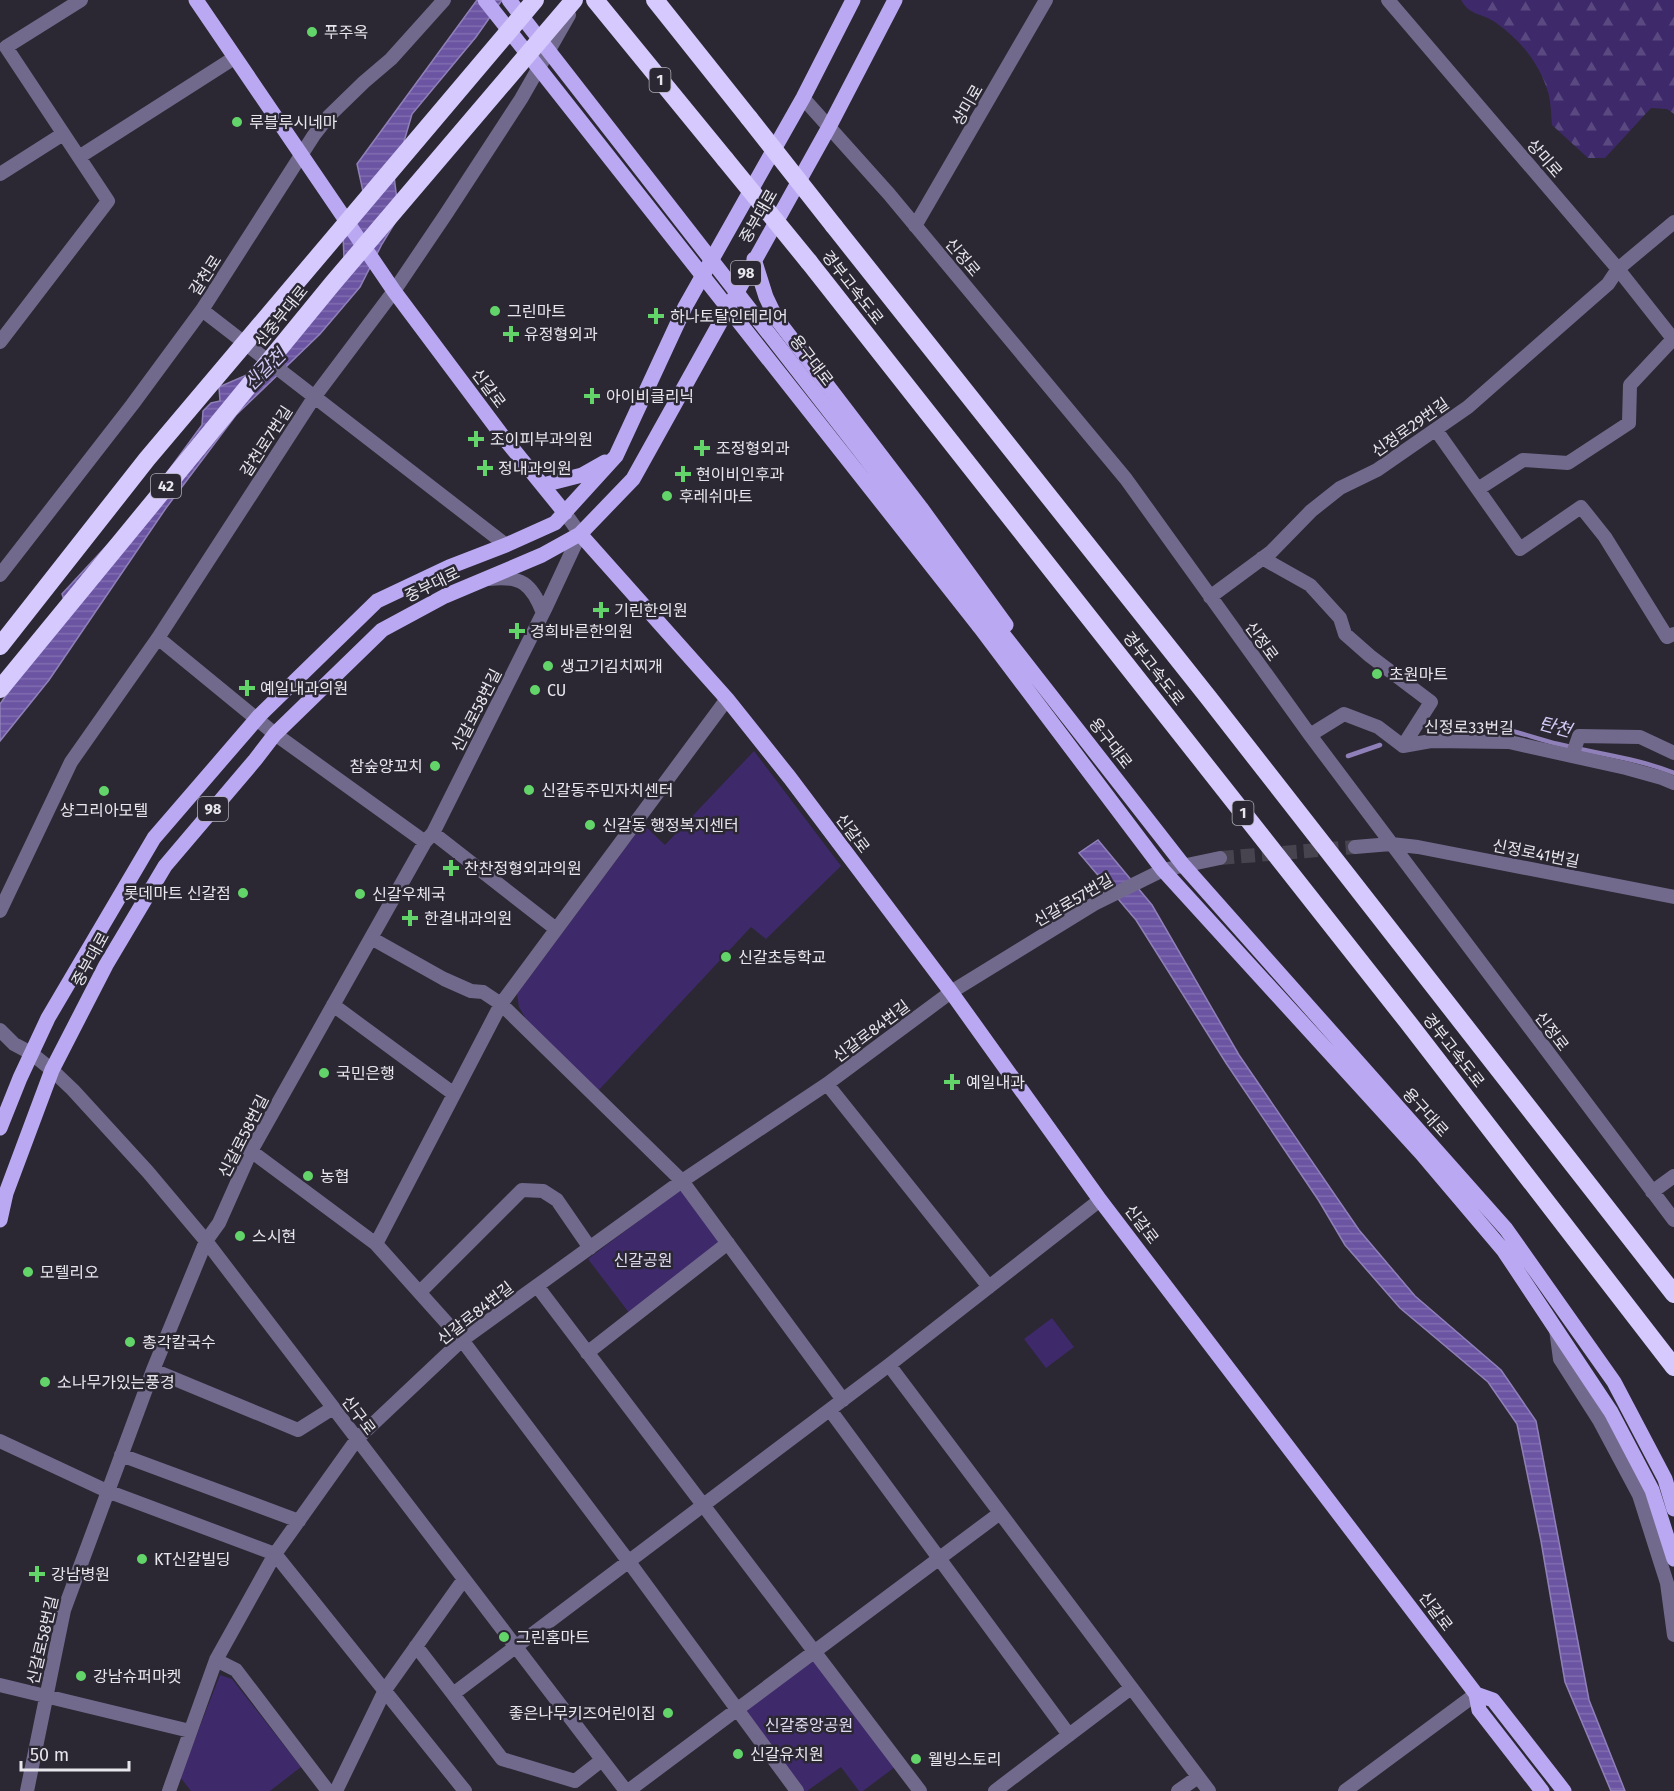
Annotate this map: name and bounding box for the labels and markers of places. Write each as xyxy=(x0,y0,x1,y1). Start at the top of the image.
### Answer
place label: 푸주옥 xyxy=(324,23,368,42)
marker: 푸주옥 xyxy=(305,25,319,39)
place label: 루블루시네마 xyxy=(249,113,338,132)
marker: 루블루시네마 xyxy=(230,115,244,129)
place label: 그린마트 xyxy=(507,302,566,321)
marker: 그린마트 xyxy=(488,304,502,318)
marker: 하나토탈인테리어 xyxy=(647,307,665,325)
place label: 하나토탈인테리어 xyxy=(670,307,788,326)
marker: 유정형외과 xyxy=(502,325,520,343)
place label: 유정형외과 xyxy=(524,325,598,344)
marker: 아이비클리닉 xyxy=(583,387,601,405)
place label: 아이비클리닉 xyxy=(606,387,694,406)
marker: 조이피부과의원 xyxy=(467,430,485,448)
place label: 조이피부과의원 xyxy=(490,430,593,449)
marker: 조정형외과 xyxy=(693,439,711,457)
place label: 조정형외과 xyxy=(716,439,790,458)
marker: 정내과의원 xyxy=(476,459,494,477)
place label: 정내과의원 xyxy=(498,459,572,478)
marker: 현이비인후과 xyxy=(674,465,692,483)
place label: 현이비인후과 xyxy=(696,465,785,484)
place label: 후레쉬마트 xyxy=(679,487,753,506)
marker: 후레쉬마트 xyxy=(660,489,674,503)
marker: 기린한의원 xyxy=(592,601,610,619)
place label: 기린한의원 xyxy=(614,601,688,620)
marker: 경희바른한의원 xyxy=(508,622,526,640)
place label: 경희바른한의원 xyxy=(530,622,633,641)
place label: 생고기김치찌개 xyxy=(560,657,663,676)
marker: 생고기김치찌개 xyxy=(541,659,555,673)
place label: 초원마트 xyxy=(1389,665,1448,684)
marker: 초원마트 xyxy=(1370,667,1384,681)
marker: 예일내과의원 xyxy=(238,679,256,697)
place label: 예일내과의원 xyxy=(260,679,348,698)
place label: CU xyxy=(547,681,566,700)
marker: CU xyxy=(528,683,542,697)
place label: 참숲양꼬치 xyxy=(349,757,423,776)
marker: 참숲양꼬치 xyxy=(428,759,442,773)
place label: 신갈동주민자치센터 xyxy=(541,781,673,800)
marker: 신갈동주민자치센터 xyxy=(522,783,536,797)
marker: 샹그리아모텔 xyxy=(97,784,111,798)
place label: 샹그리아모텔 xyxy=(60,801,148,820)
place label: 신갈동 행정복지센터 xyxy=(602,816,739,835)
marker: 신갈동 행정복지센터 xyxy=(583,818,597,832)
marker: 찬찬정형외과의원 xyxy=(442,859,460,877)
place label: 찬찬정형외과의원 xyxy=(464,859,582,878)
place label: 롯데마트 신갈점 xyxy=(124,884,231,903)
place label: 신갈우체국 xyxy=(372,885,446,904)
marker: 롯데마트 신갈점 xyxy=(236,886,250,900)
marker: 신갈우체국 xyxy=(353,887,367,901)
marker: 한결내과의원 xyxy=(401,909,419,927)
place label: 한결내과의원 xyxy=(424,909,512,928)
place label: 신갈초등학교 xyxy=(738,948,826,967)
marker: 신갈초등학교 xyxy=(719,950,733,964)
place label: 국민은행 xyxy=(336,1064,395,1083)
marker: 국민은행 xyxy=(317,1066,331,1080)
marker: 예일내과 xyxy=(943,1073,961,1091)
place label: 예일내과 xyxy=(966,1073,1025,1092)
place label: 농협 xyxy=(320,1167,349,1186)
marker: 농협 xyxy=(301,1169,315,1183)
place label: 스시현 xyxy=(252,1227,296,1246)
marker: 스시현 xyxy=(233,1229,247,1243)
place label: 모텔리오 xyxy=(40,1263,99,1282)
marker: 모텔리오 xyxy=(21,1265,35,1279)
place label: 총각칼국수 xyxy=(142,1333,216,1352)
marker: 총각칼국수 xyxy=(123,1335,137,1349)
place label: 소나무가있는풍경 xyxy=(57,1373,175,1392)
marker: 소나무가있는풍경 xyxy=(38,1375,52,1389)
place label: KT신갈빌딩 xyxy=(154,1550,231,1569)
marker: KT신갈빌딩 xyxy=(135,1552,149,1566)
marker: 강남병원 xyxy=(28,1565,46,1583)
place label: 강남병원 xyxy=(51,1565,110,1584)
place label: 그린홈마트 xyxy=(516,1628,590,1647)
marker: 그린홈마트 xyxy=(497,1630,511,1644)
place label: 강남슈퍼마켓 xyxy=(93,1667,181,1686)
marker: 강남슈퍼마켓 xyxy=(74,1669,88,1683)
place label: 좋은나무키즈어린이집 xyxy=(509,1704,656,1723)
marker: 좋은나무키즈어린이집 xyxy=(661,1706,675,1720)
place label: 신갈유치원 xyxy=(750,1745,824,1764)
marker: 신갈유치원 xyxy=(731,1747,745,1761)
place label: 웰빙스토리 xyxy=(928,1750,1002,1769)
marker: 웰빙스토리 xyxy=(909,1752,923,1766)

